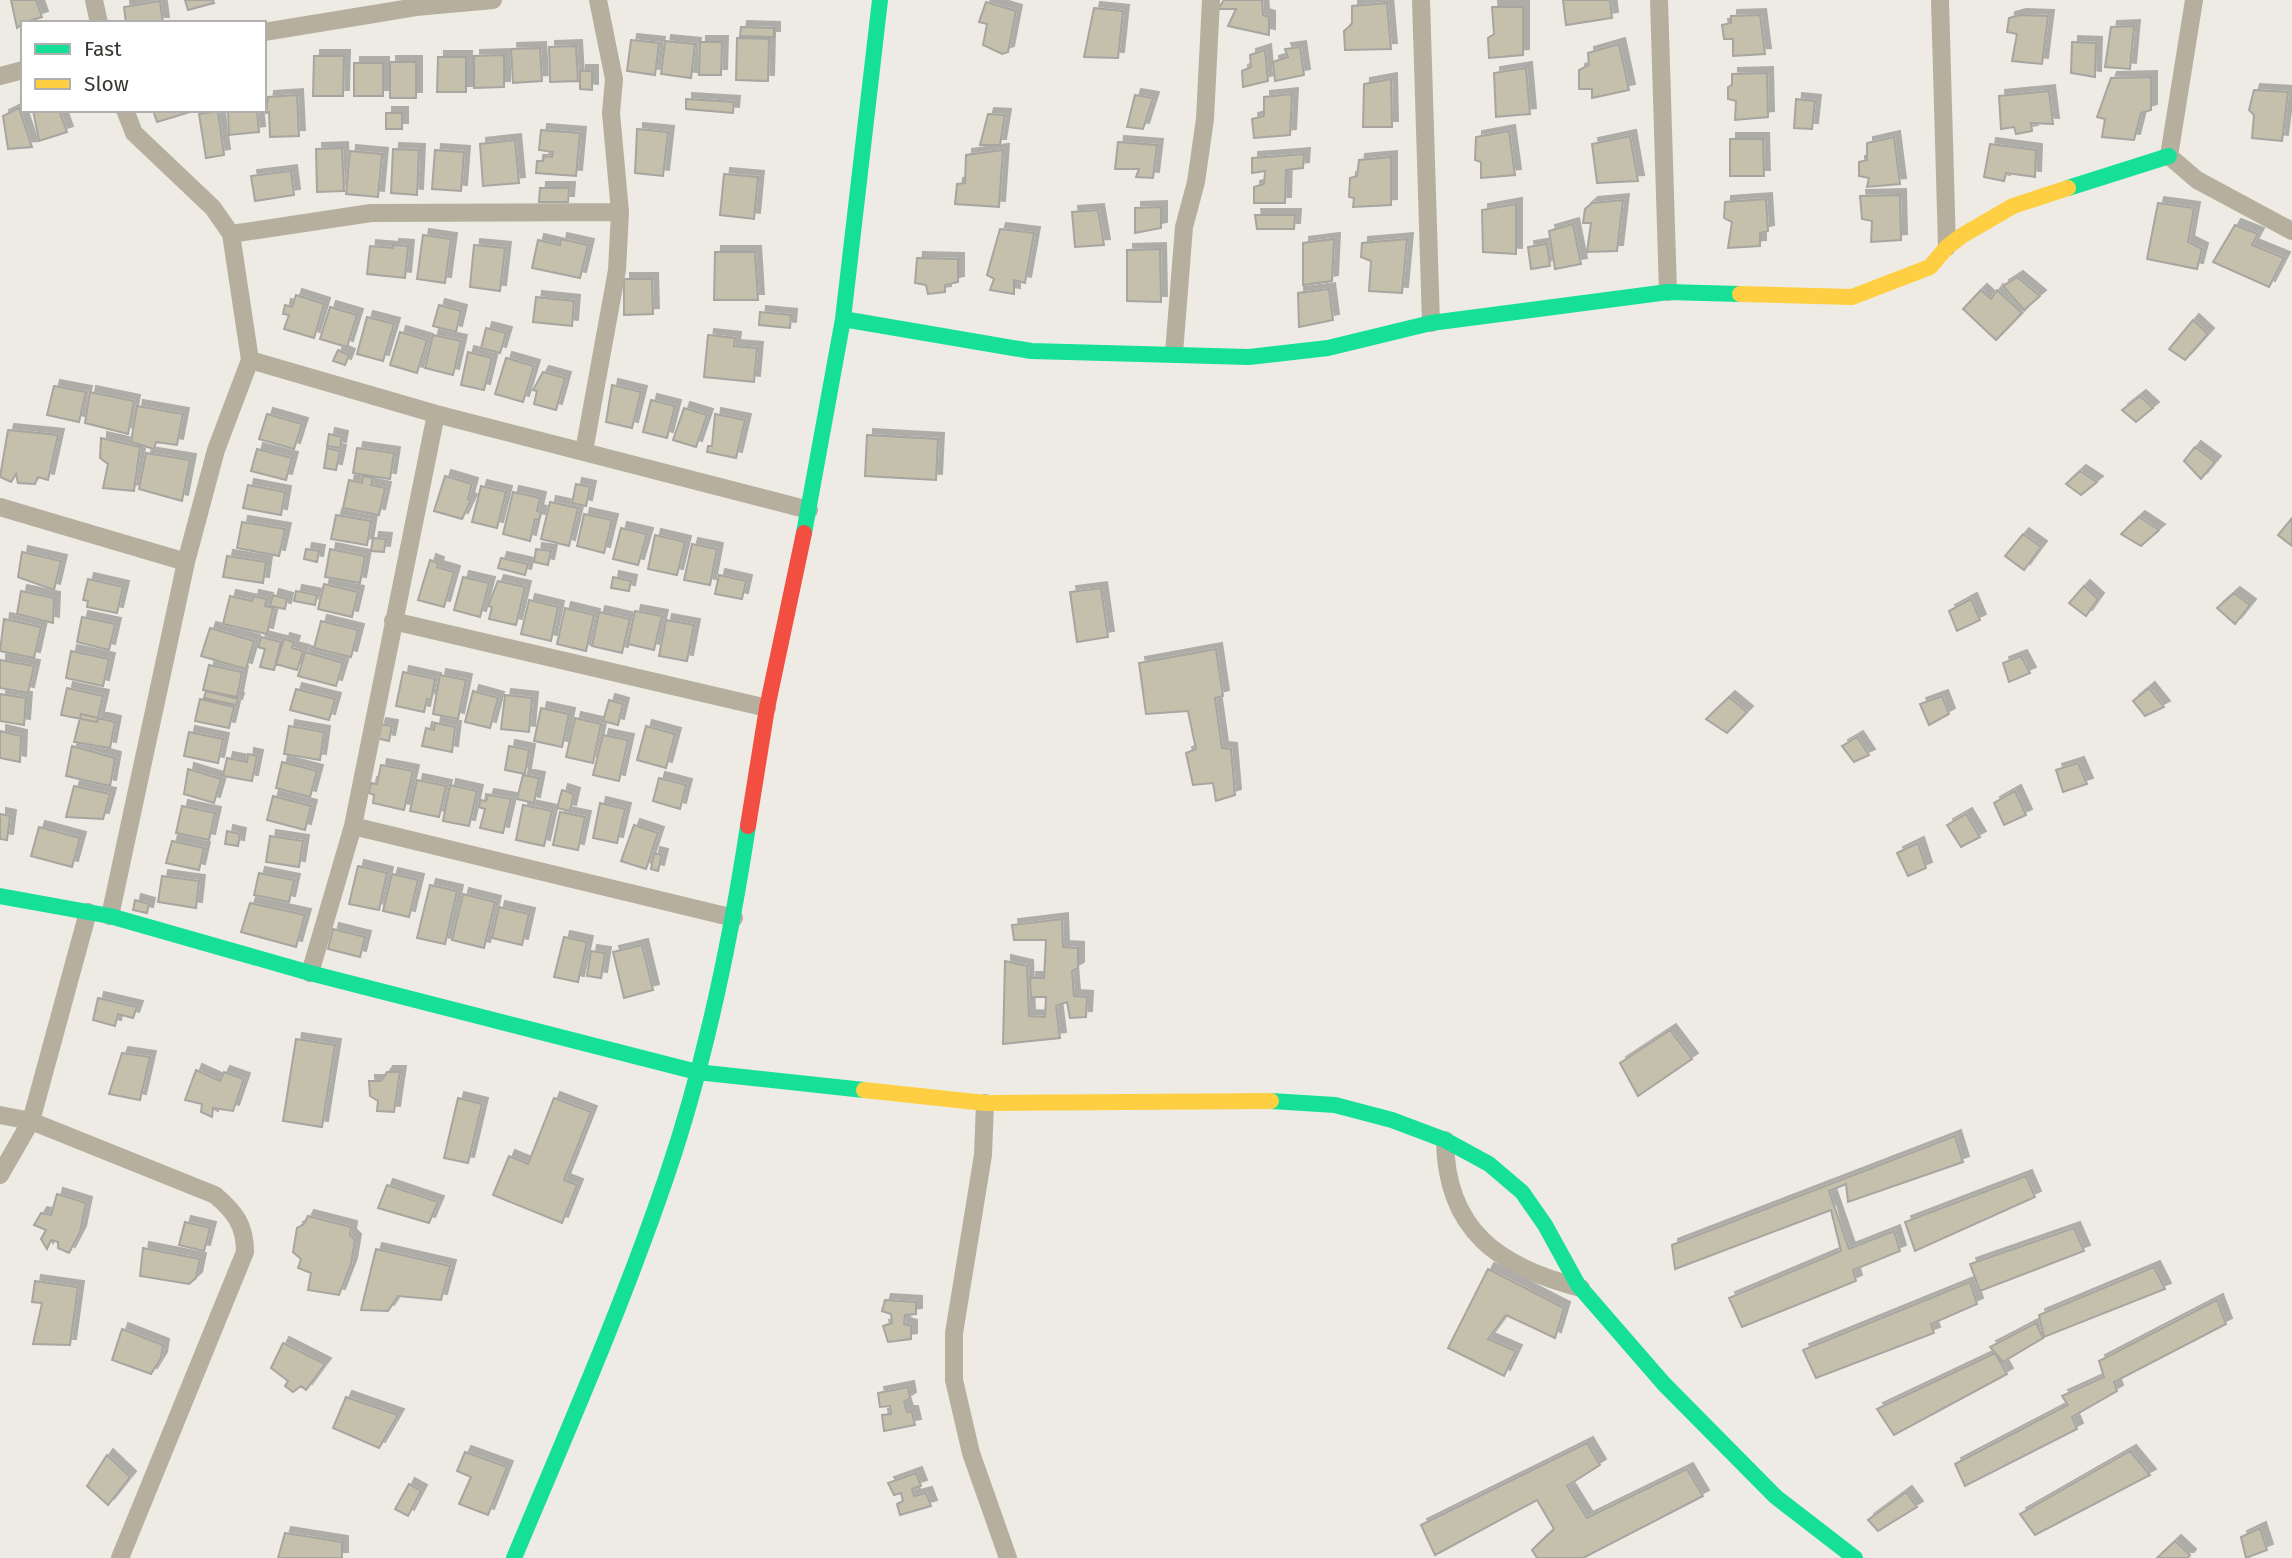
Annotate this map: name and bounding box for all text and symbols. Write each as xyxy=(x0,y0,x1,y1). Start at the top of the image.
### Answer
legend xyxy=(21,21,266,112)
text: Fast xyxy=(84,36,122,62)
text: Slow xyxy=(84,71,129,97)

